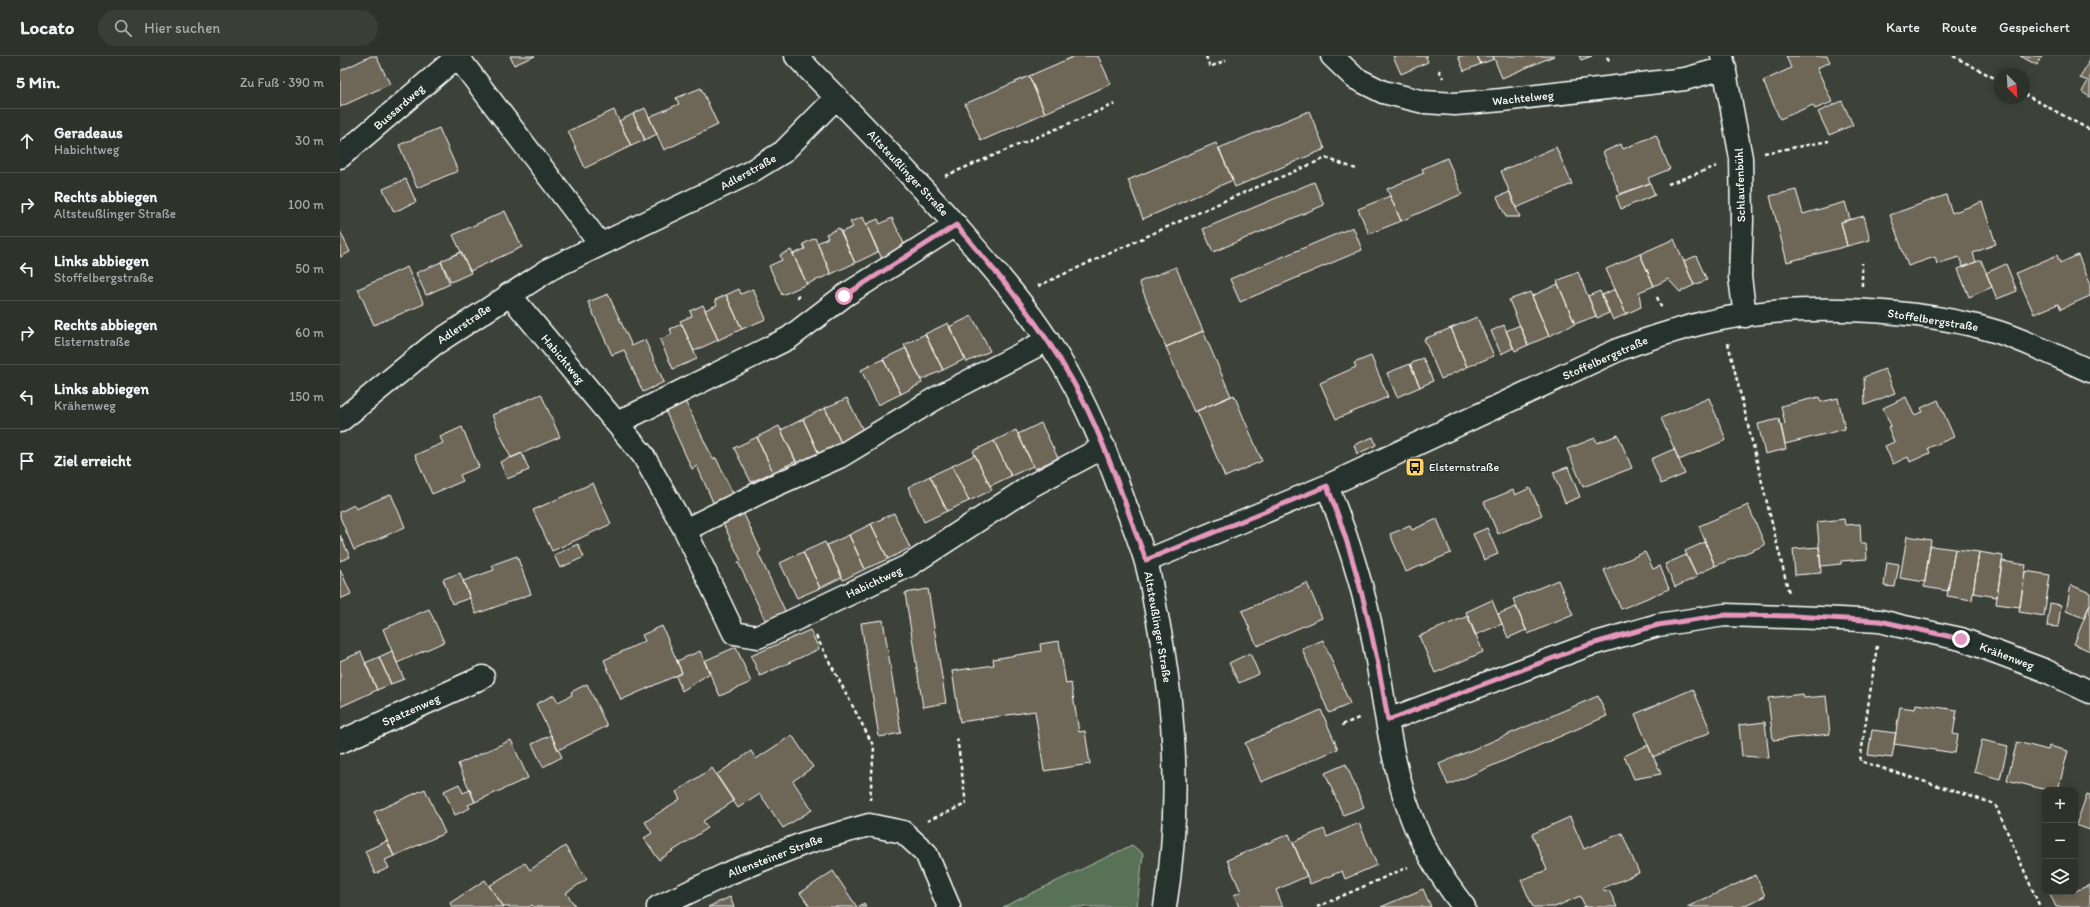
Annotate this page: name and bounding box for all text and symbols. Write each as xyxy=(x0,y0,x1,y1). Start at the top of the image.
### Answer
search box xyxy=(98,10,378,46)
text: Locato xyxy=(20,16,74,39)
icon: search xyxy=(112,17,134,39)
text: Hier suchen xyxy=(144,19,220,37)
text: Karte xyxy=(1886,19,1920,36)
text: Route xyxy=(1942,19,1977,36)
text: Gespeichert xyxy=(1999,19,2070,36)
north arrow xyxy=(1994,68,2030,104)
text: 5 Min. xyxy=(16,72,60,92)
text: Zu Fuß · 390 m xyxy=(240,75,324,90)
street label: Bussardweg xyxy=(371,81,428,133)
street label: Wachtelweg xyxy=(1492,88,1555,108)
text: Geradeaus xyxy=(54,124,123,142)
street label: Altsteußlinger Straße xyxy=(865,127,952,219)
icon: ahead xyxy=(16,130,38,152)
text: 30 m xyxy=(295,133,324,148)
text: Habichtweg xyxy=(54,142,119,157)
street label: Schlaufenbühl xyxy=(1732,147,1748,222)
street label: Adlerstraße xyxy=(718,151,779,193)
text: Rechts abbiegen xyxy=(54,188,157,206)
icon: right xyxy=(16,194,38,216)
text: 100 m xyxy=(288,197,324,212)
text: Altsteußlinger Straße xyxy=(54,206,176,221)
text: Links abbiegen xyxy=(54,252,149,270)
icon: left xyxy=(16,258,38,280)
text: 50 m xyxy=(295,261,324,276)
text: Stoffelbergstraße xyxy=(54,270,154,285)
route start xyxy=(835,287,853,305)
street label: Adlerstraße xyxy=(434,301,494,347)
street label: Stoffelbergstraße xyxy=(1887,306,1980,334)
text: Rechts abbiegen xyxy=(54,316,157,334)
icon: right xyxy=(16,322,38,344)
text: 60 m xyxy=(295,325,324,340)
street label: Habichtweg xyxy=(538,331,588,387)
street label: Stoffelbergstraße xyxy=(1560,333,1650,383)
text: Elsternstraße xyxy=(54,334,130,349)
text: Links abbiegen xyxy=(54,380,149,398)
icon: left xyxy=(16,386,38,408)
text: 150 m xyxy=(289,389,324,404)
text: Krähenweg xyxy=(54,398,116,413)
icon: arrive xyxy=(16,450,38,472)
text: Ziel erreicht xyxy=(54,452,131,470)
bus stop icon: Elsternstraße xyxy=(1404,456,1426,478)
place label: Elsternstraße xyxy=(1429,460,1499,474)
street label: Habichtweg xyxy=(844,563,905,601)
street label: Altsteußlinger Straße xyxy=(1141,570,1175,684)
route end xyxy=(1952,630,1970,648)
street label: Krähenweg xyxy=(1978,639,2037,673)
street label: Spatzenweg xyxy=(380,691,443,729)
map controls xyxy=(2042,787,2078,895)
button: + xyxy=(2042,787,2078,823)
button: − xyxy=(2042,823,2078,859)
street label: Allensteiner Straße xyxy=(726,831,825,881)
button: layers xyxy=(2042,859,2078,895)

